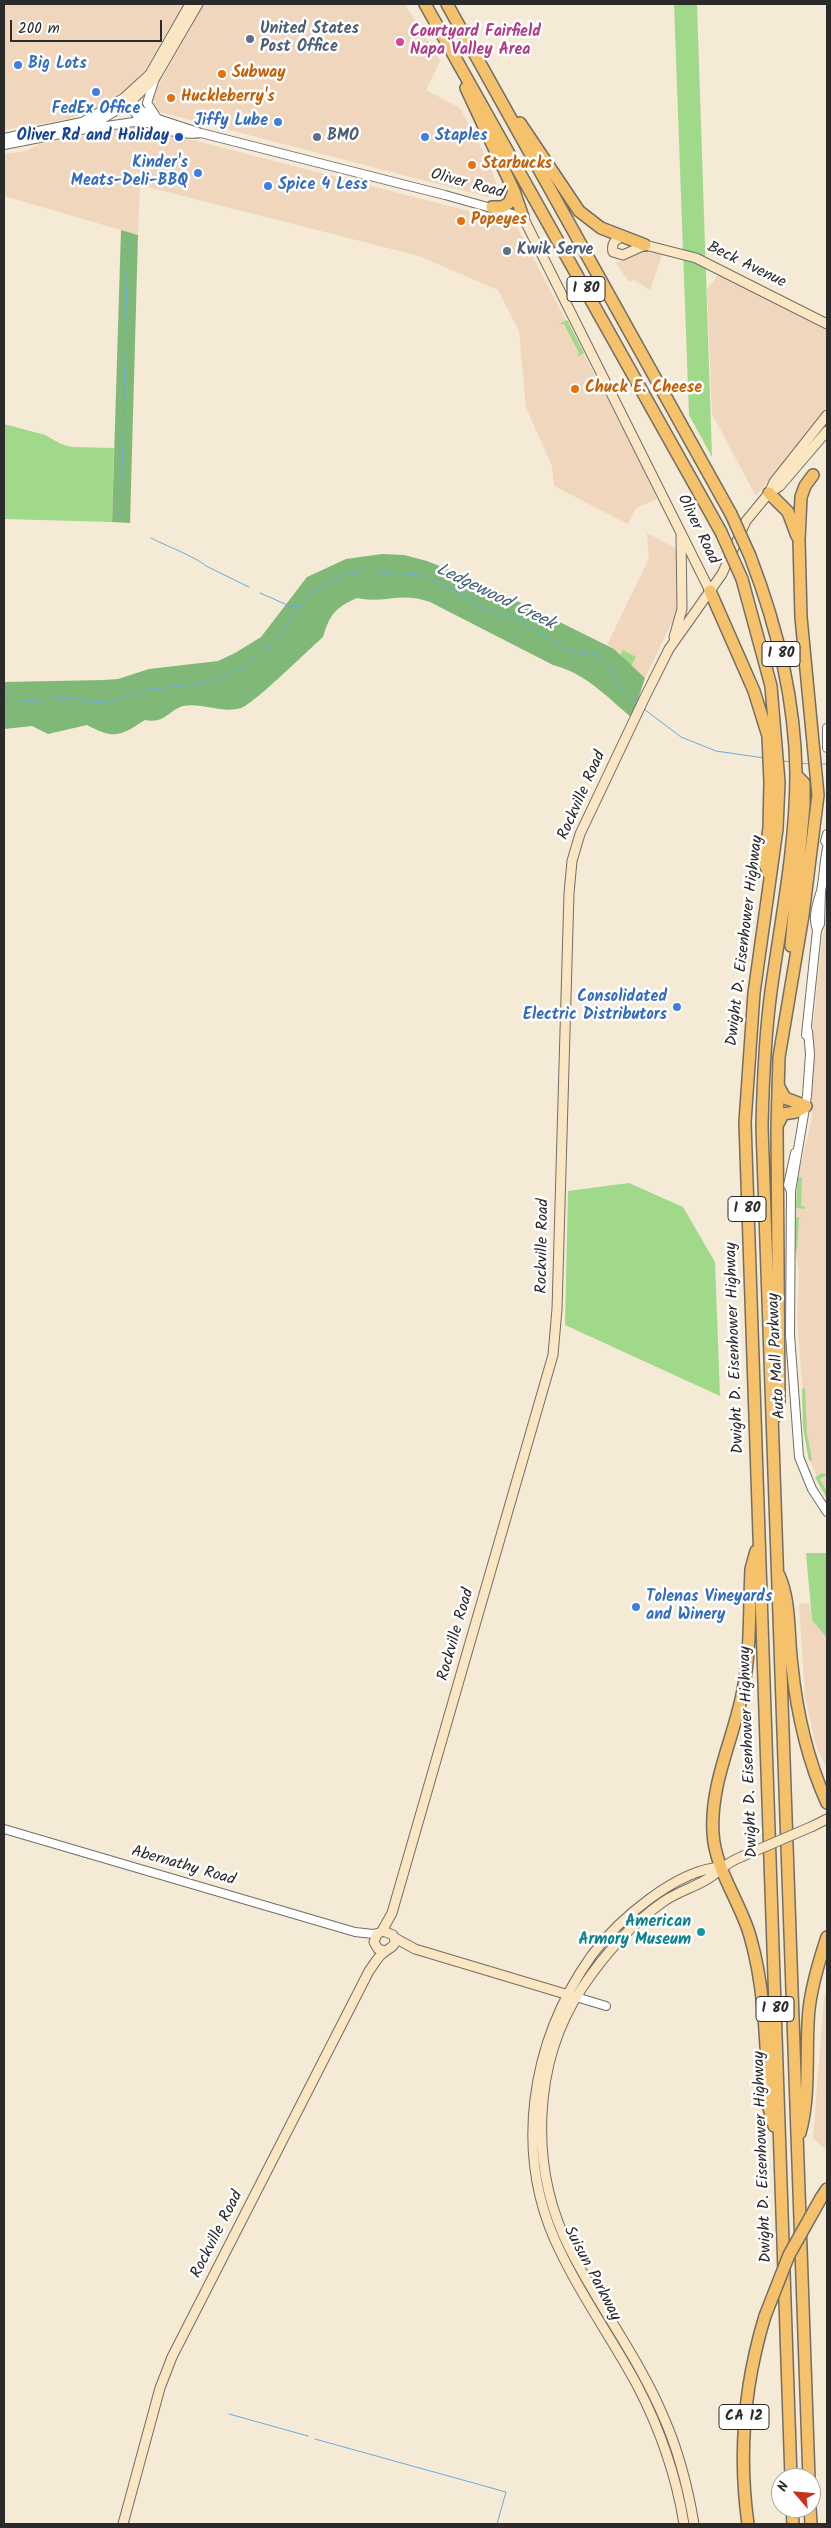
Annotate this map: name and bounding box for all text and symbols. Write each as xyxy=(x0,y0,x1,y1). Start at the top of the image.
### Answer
scale bar xyxy=(12,10,165,42)
text: 200 m xyxy=(18,17,60,41)
place label: United States Post Office xyxy=(260,20,359,58)
place label: Courtyard Fairfield Napa Valley Area xyxy=(410,23,541,61)
marker: United States Post Office xyxy=(244,33,256,45)
marker: Courtyard Fairfield Napa Valley Area xyxy=(394,36,406,48)
place label: Big Lots xyxy=(28,55,87,75)
marker: Big Lots xyxy=(12,59,24,71)
place label: Subway xyxy=(232,64,286,84)
marker: Subway xyxy=(216,68,228,80)
marker: FedEx Office xyxy=(90,86,102,98)
place label: Huckleberry's xyxy=(181,88,275,108)
marker: Huckleberry's xyxy=(165,92,177,104)
place label: FedEx Office xyxy=(52,100,140,120)
place label: Jiffy Lube xyxy=(194,112,268,132)
marker: Jiffy Lube xyxy=(272,116,284,128)
place label: Oliver Rd and Holiday xyxy=(17,127,169,147)
place label: BMO xyxy=(327,127,359,147)
place label: Staples xyxy=(435,127,487,147)
marker: Oliver Rd and Holiday xyxy=(173,131,185,143)
marker: BMO xyxy=(311,131,323,143)
marker: Staples xyxy=(419,131,431,143)
place label: Kinder's Meats-Deli-BBQ xyxy=(71,154,188,192)
place label: Starbucks xyxy=(482,155,552,175)
marker: Starbucks xyxy=(466,159,478,171)
street label: Oliver Road xyxy=(428,166,506,204)
marker: Kinder's Meats-Deli-BBQ xyxy=(192,167,204,179)
place label: Spice 4 Less xyxy=(278,176,368,196)
marker: Spice 4 Less xyxy=(262,180,274,192)
place label: Popeyes xyxy=(471,211,527,231)
marker: Popeyes xyxy=(455,215,467,227)
street label: Beck Avenue xyxy=(703,239,789,293)
place label: Kwik Serve xyxy=(517,241,593,261)
marker: Kwik Serve xyxy=(501,245,513,257)
road number: I 80 xyxy=(567,276,605,302)
place label: Chuck E. Cheese xyxy=(585,379,702,399)
marker: Chuck E. Cheese xyxy=(569,383,581,395)
street label: Oliver Road xyxy=(672,492,722,568)
water label: Ledgewood Creek xyxy=(432,560,558,636)
road number: I 80 xyxy=(762,642,800,666)
street label: Rockville Road xyxy=(555,749,611,843)
street label: Dwight D. Eisenhower Highway xyxy=(724,835,768,1047)
place label: Consolidated Electric Distributors xyxy=(523,988,667,1026)
marker: Consolidated Electric Distributors xyxy=(671,1001,683,1013)
road number: I 80 xyxy=(728,1196,766,1222)
street label: Rockville Road xyxy=(534,1198,554,1294)
street label: Dwight D. Eisenhower Highway xyxy=(723,1242,749,1454)
street label: Auto Mall Parkway xyxy=(765,1292,791,1420)
street label: Rockville Road xyxy=(435,1587,479,1683)
place label: Tolenas Vineyards and Winery xyxy=(646,1588,772,1626)
marker: Tolenas Vineyards and Winery xyxy=(630,1601,642,1613)
street label: Dwight D. Eisenhower Highway xyxy=(737,1646,763,1858)
street label: Abernathy Road xyxy=(129,1843,237,1891)
place label: American Armory Museum xyxy=(578,1913,691,1951)
marker: American Armory Museum xyxy=(695,1926,707,1938)
road number: I 80 xyxy=(756,1996,794,2022)
street label: Dwight D. Eisenhower Highway xyxy=(751,2051,777,2263)
street label: Rockville Road xyxy=(188,2188,248,2282)
street label: Suisun Parkway xyxy=(558,2223,624,2325)
road number: CA 12 xyxy=(719,2404,769,2430)
north arrow xyxy=(771,2468,821,2518)
text: N xyxy=(772,2478,795,2496)

